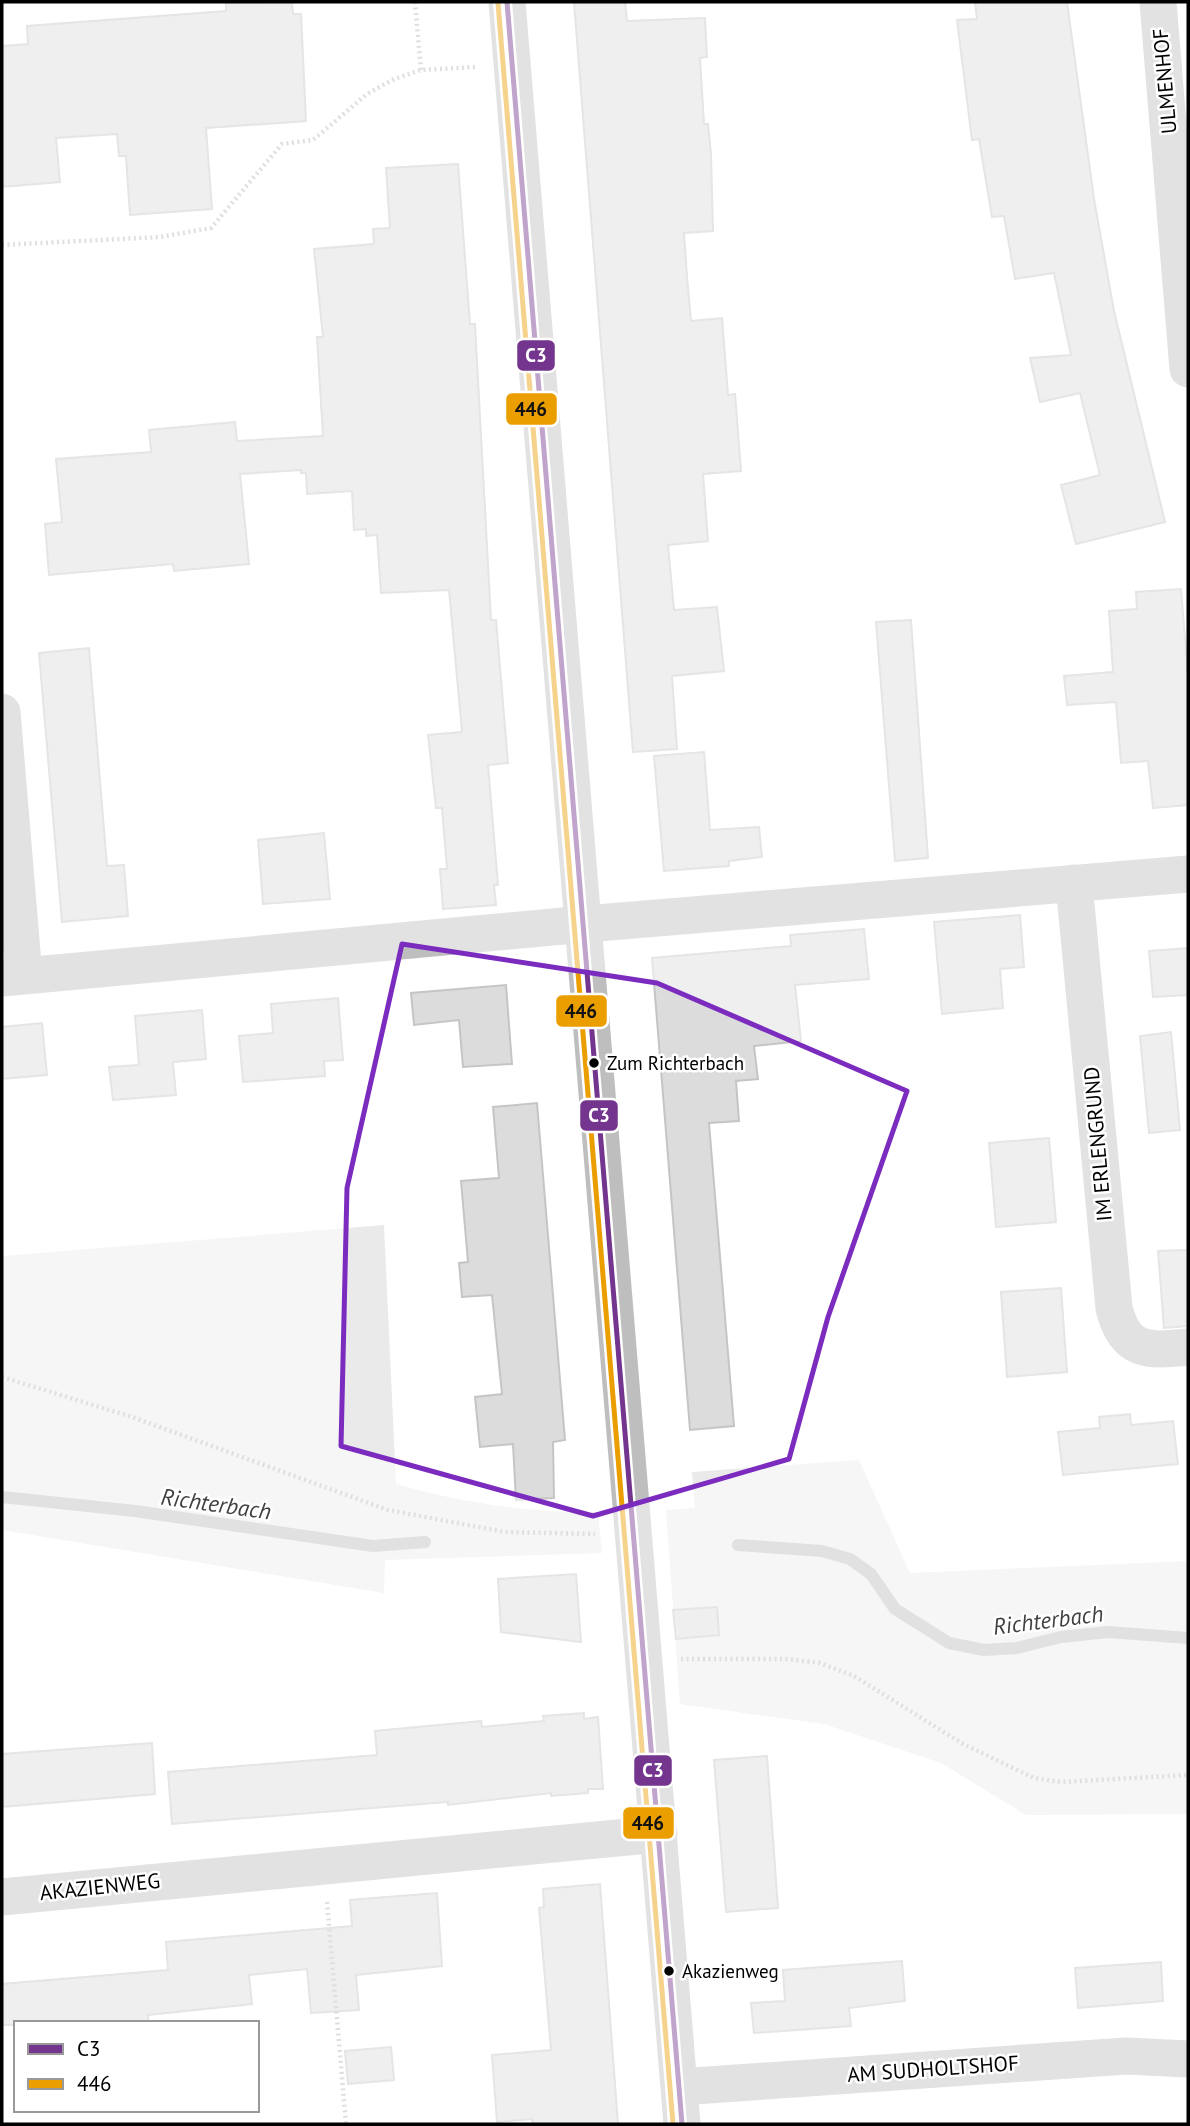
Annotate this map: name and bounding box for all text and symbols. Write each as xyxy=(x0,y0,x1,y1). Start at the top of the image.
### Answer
street label: ULMENHOF xyxy=(1146,27,1183,135)
line badge: C3 xyxy=(516,339,556,372)
text: C3 xyxy=(525,343,547,367)
line badge: 446 xyxy=(505,392,558,426)
text: 446 xyxy=(515,397,547,421)
line badge: 446 xyxy=(555,994,608,1028)
text: 446 xyxy=(565,999,597,1023)
place label: Zum Richterbach xyxy=(607,1051,744,1075)
marker: Zum Richterbach xyxy=(587,1056,601,1070)
street label: IM ERLENGRUND xyxy=(1077,1066,1118,1223)
line badge: C3 xyxy=(579,1099,619,1132)
text: C3 xyxy=(588,1103,610,1127)
water label: Richterbach xyxy=(159,1481,273,1526)
water label: Richterbach xyxy=(991,1598,1105,1641)
line badge: C3 xyxy=(633,1754,673,1787)
text: C3 xyxy=(642,1758,664,1782)
line badge: 446 xyxy=(622,1806,675,1840)
text: 446 xyxy=(632,1811,664,1835)
street label: AKAZIENWEG xyxy=(38,1867,161,1906)
place label: Akazienweg xyxy=(682,1959,779,1983)
marker: Akazienweg xyxy=(662,1964,676,1978)
legend xyxy=(14,2021,259,2112)
text: C3 xyxy=(77,2035,100,2062)
street label: AM SUDHOLTSHOF xyxy=(846,2049,1020,2088)
text: 446 xyxy=(77,2070,111,2097)

